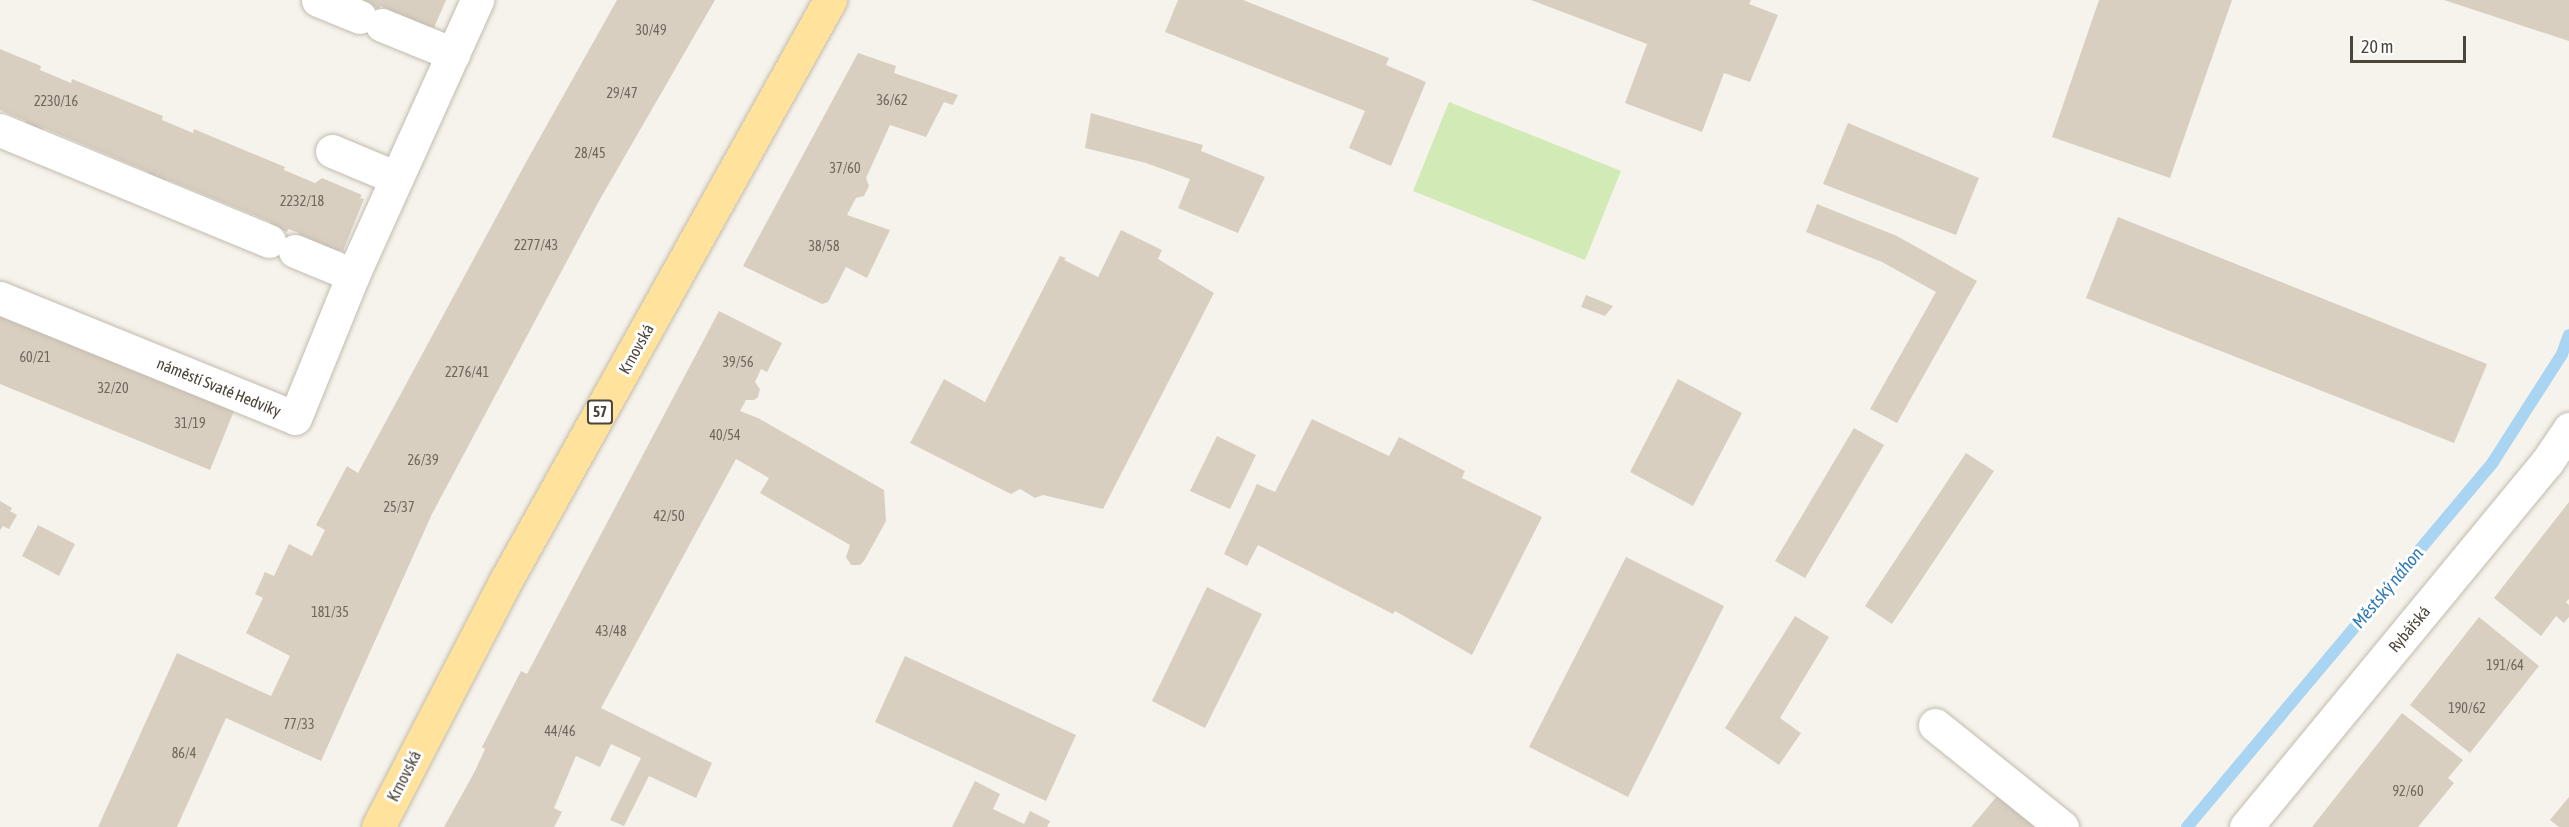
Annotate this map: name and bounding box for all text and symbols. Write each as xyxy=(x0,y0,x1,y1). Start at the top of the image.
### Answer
house number: 30/49 xyxy=(635,22,667,38)
scale bar xyxy=(2353,24,2468,62)
text: 20 m xyxy=(2361,36,2393,57)
house number: 29/47 xyxy=(606,85,638,101)
house number: 36/62 xyxy=(876,92,908,108)
house number: 2230/16 xyxy=(34,93,78,109)
house number: 28/45 xyxy=(574,145,606,161)
house number: 37/60 xyxy=(829,160,861,176)
house number: 2232/18 xyxy=(280,193,324,209)
house number: 2277/43 xyxy=(514,237,558,253)
house number: 38/58 xyxy=(808,238,840,254)
street label: Krnovská xyxy=(614,321,658,377)
house number: 60/21 xyxy=(19,349,51,365)
street label: náměstí Svaté Hedviky xyxy=(154,353,284,421)
house number: 39/56 xyxy=(722,354,754,370)
house number: 2276/41 xyxy=(445,364,489,380)
house number: 32/20 xyxy=(97,380,129,396)
road number: 57 xyxy=(586,400,614,424)
house number: 31/19 xyxy=(174,415,206,431)
house number: 40/54 xyxy=(709,427,741,443)
house number: 26/39 xyxy=(407,452,439,468)
house number: 25/37 xyxy=(383,499,415,515)
house number: 42/50 xyxy=(653,508,685,524)
water label: Městský náhon xyxy=(2348,543,2428,633)
street label: Rybářská xyxy=(2384,602,2434,656)
house number: 181/35 xyxy=(311,604,349,620)
house number: 43/48 xyxy=(595,623,627,639)
house number: 191/64 xyxy=(2486,657,2524,673)
house number: 190/62 xyxy=(2448,700,2486,716)
house number: 77/33 xyxy=(283,716,315,732)
house number: 44/46 xyxy=(544,723,576,739)
house number: 86/4 xyxy=(172,745,196,761)
street label: Krnovská xyxy=(383,747,425,805)
house number: 92/60 xyxy=(2392,783,2424,799)

